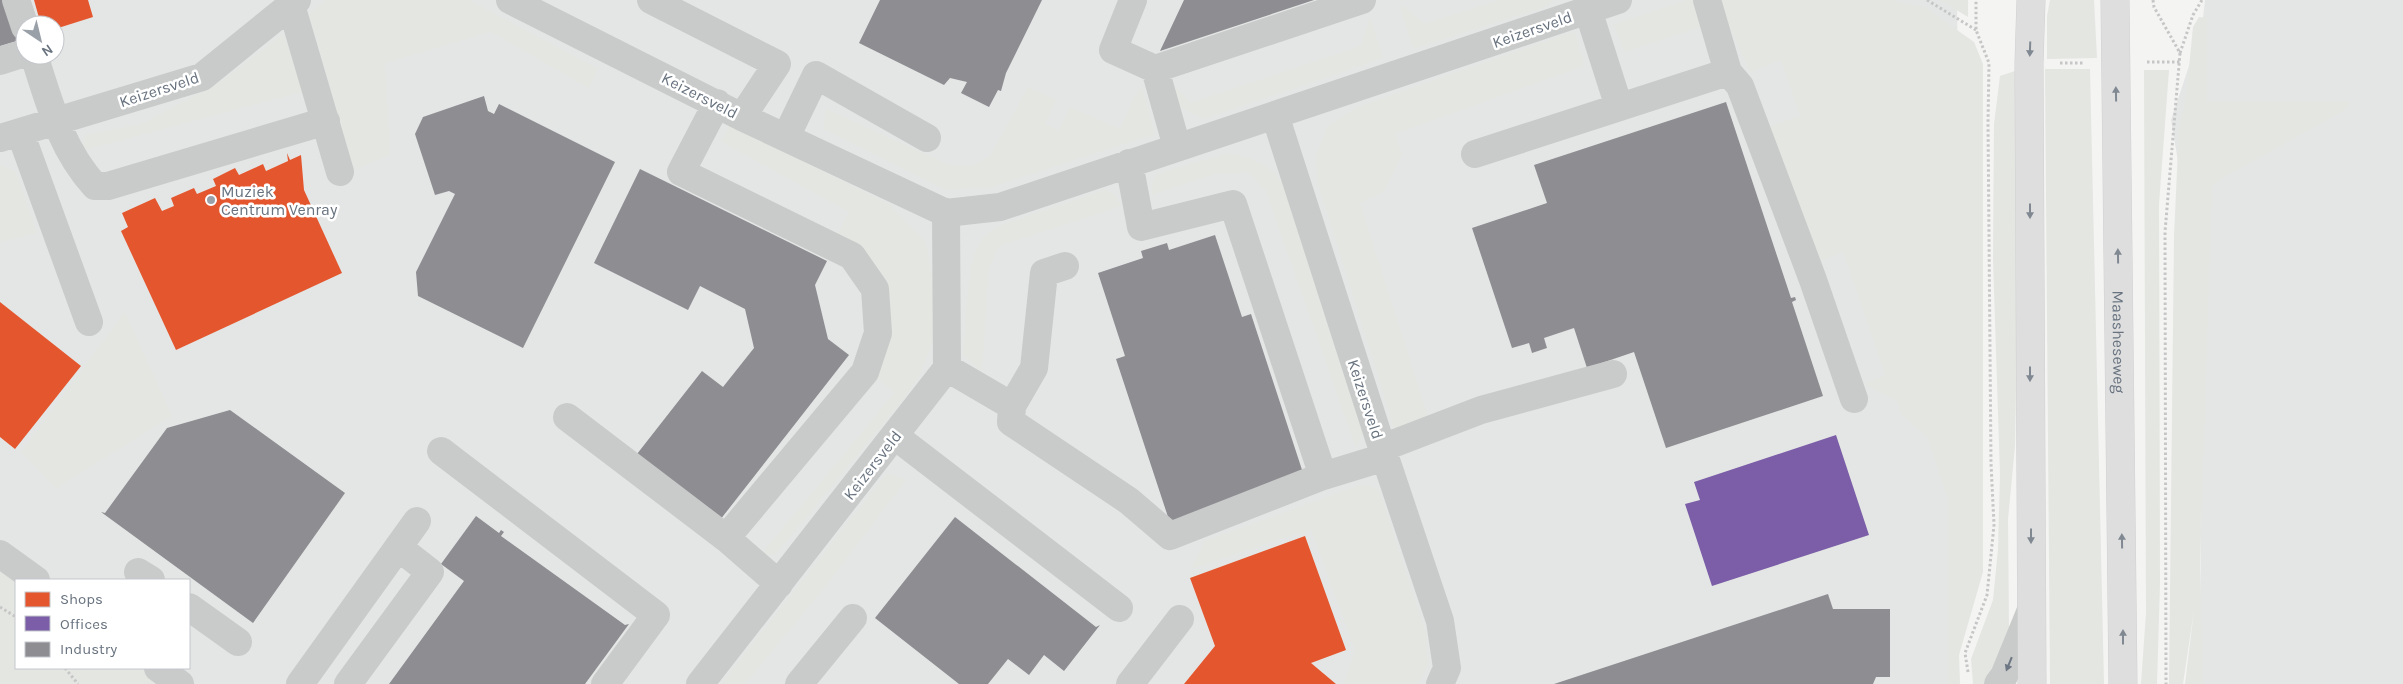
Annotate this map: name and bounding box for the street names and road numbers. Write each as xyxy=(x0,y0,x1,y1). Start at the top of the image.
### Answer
street label: Keizersveld xyxy=(1490,7,1574,52)
street label: Keizersveld xyxy=(117,68,202,111)
street label: Keizersveld xyxy=(659,68,741,123)
street label: Maasheseweg xyxy=(2108,290,2129,394)
street label: Keizersveld xyxy=(1344,357,1387,442)
street label: Keizersveld xyxy=(839,427,905,504)

